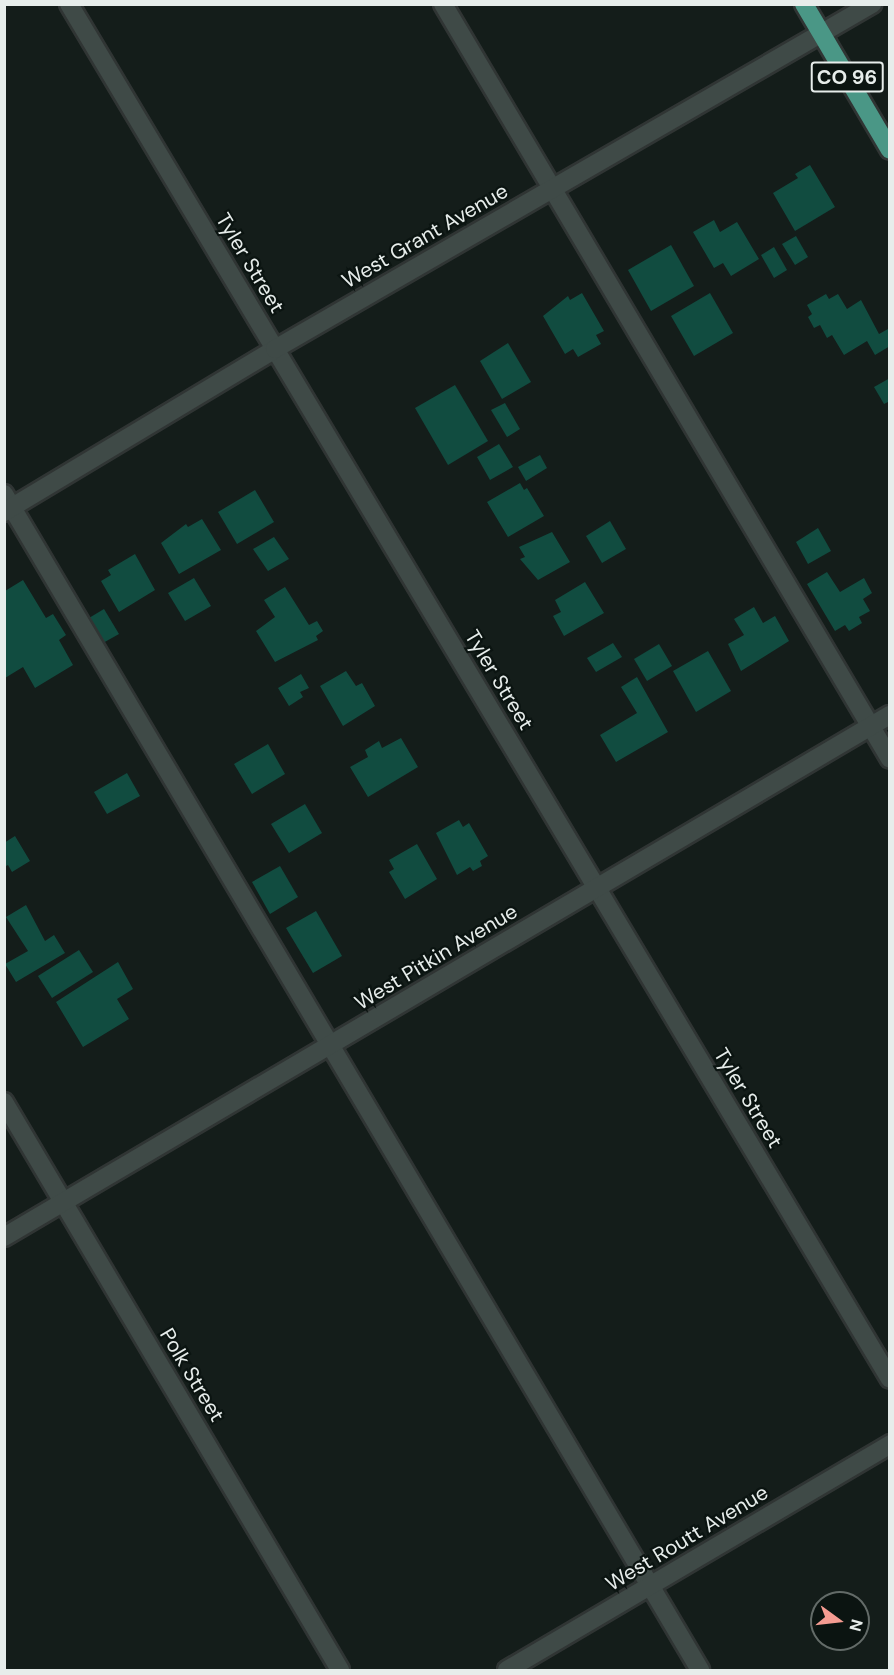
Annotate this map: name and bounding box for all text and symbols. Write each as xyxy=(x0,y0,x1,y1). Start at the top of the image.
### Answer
road number: CO 96 xyxy=(810,60,884,94)
street label: West Grant Avenue xyxy=(338,178,512,294)
street label: Tyler Street xyxy=(210,209,290,317)
street label: Tyler Street xyxy=(459,626,539,734)
street label: West Pitkin Avenue xyxy=(350,899,522,1015)
street label: Tyler Street xyxy=(708,1044,788,1152)
street label: Polk Street xyxy=(154,1324,230,1426)
street label: West Routt Avenue xyxy=(601,1480,773,1596)
north arrow xyxy=(810,1591,870,1651)
text: N xyxy=(844,1617,868,1634)

